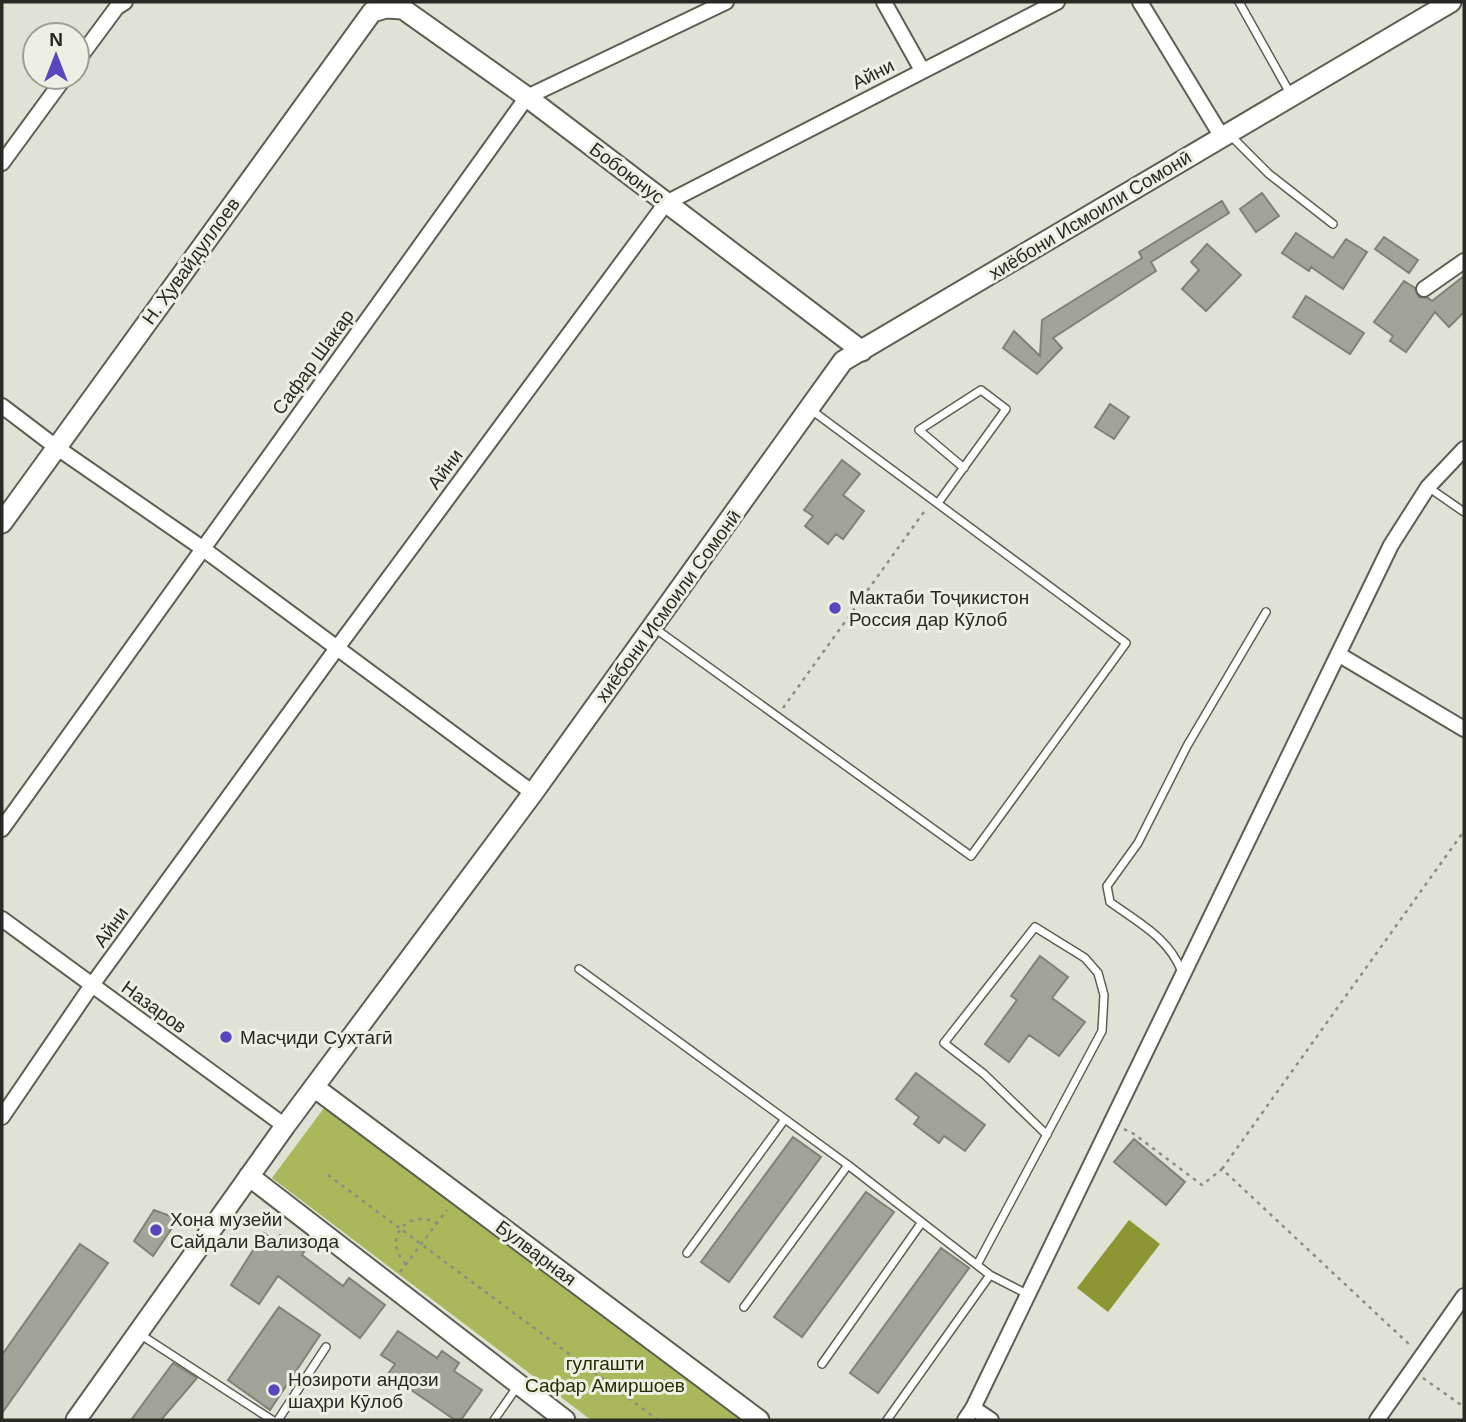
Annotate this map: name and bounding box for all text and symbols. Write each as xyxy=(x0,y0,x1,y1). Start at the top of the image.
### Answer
north arrow xyxy=(21,21,91,91)
text: N xyxy=(49,29,63,50)
street label: Айни xyxy=(848,55,898,93)
street label: Бобоюнус xyxy=(586,138,668,208)
street label: хиёбони Исмоили Сомонӣ xyxy=(985,146,1195,284)
street label: Н. Ҳувайдуллоев xyxy=(138,194,244,328)
street label: Сафар Шакар xyxy=(268,306,358,418)
street label: Айни xyxy=(423,445,467,493)
street label: хиёбони Исмоили Сомонӣ xyxy=(591,506,745,706)
place label: Мактаби Тоҷикистон Россия дар Кӯлоб xyxy=(849,587,1029,630)
marker: Мактаби Тоҷикистон Россия дар Кӯлоб xyxy=(827,600,843,616)
street label: Айни xyxy=(89,903,133,951)
street label: Назаров xyxy=(118,977,190,1037)
place label: Масҷиди Сухтагӣ xyxy=(240,1027,393,1048)
marker: Масҷиди Сухтагӣ xyxy=(218,1029,234,1045)
place label: Хона музейи Сайдали Вализода xyxy=(170,1209,339,1252)
street label: Булварная xyxy=(492,1216,580,1290)
marker: Хона музейи Сайдали Вализода xyxy=(148,1222,164,1238)
park label: гулгашти Сафар Амиршоев xyxy=(525,1353,685,1396)
place label: Нозироти андози шаҳри Кӯлоб xyxy=(288,1369,439,1412)
marker: Нозироти андози шаҳри Кӯлоб xyxy=(266,1382,282,1398)

